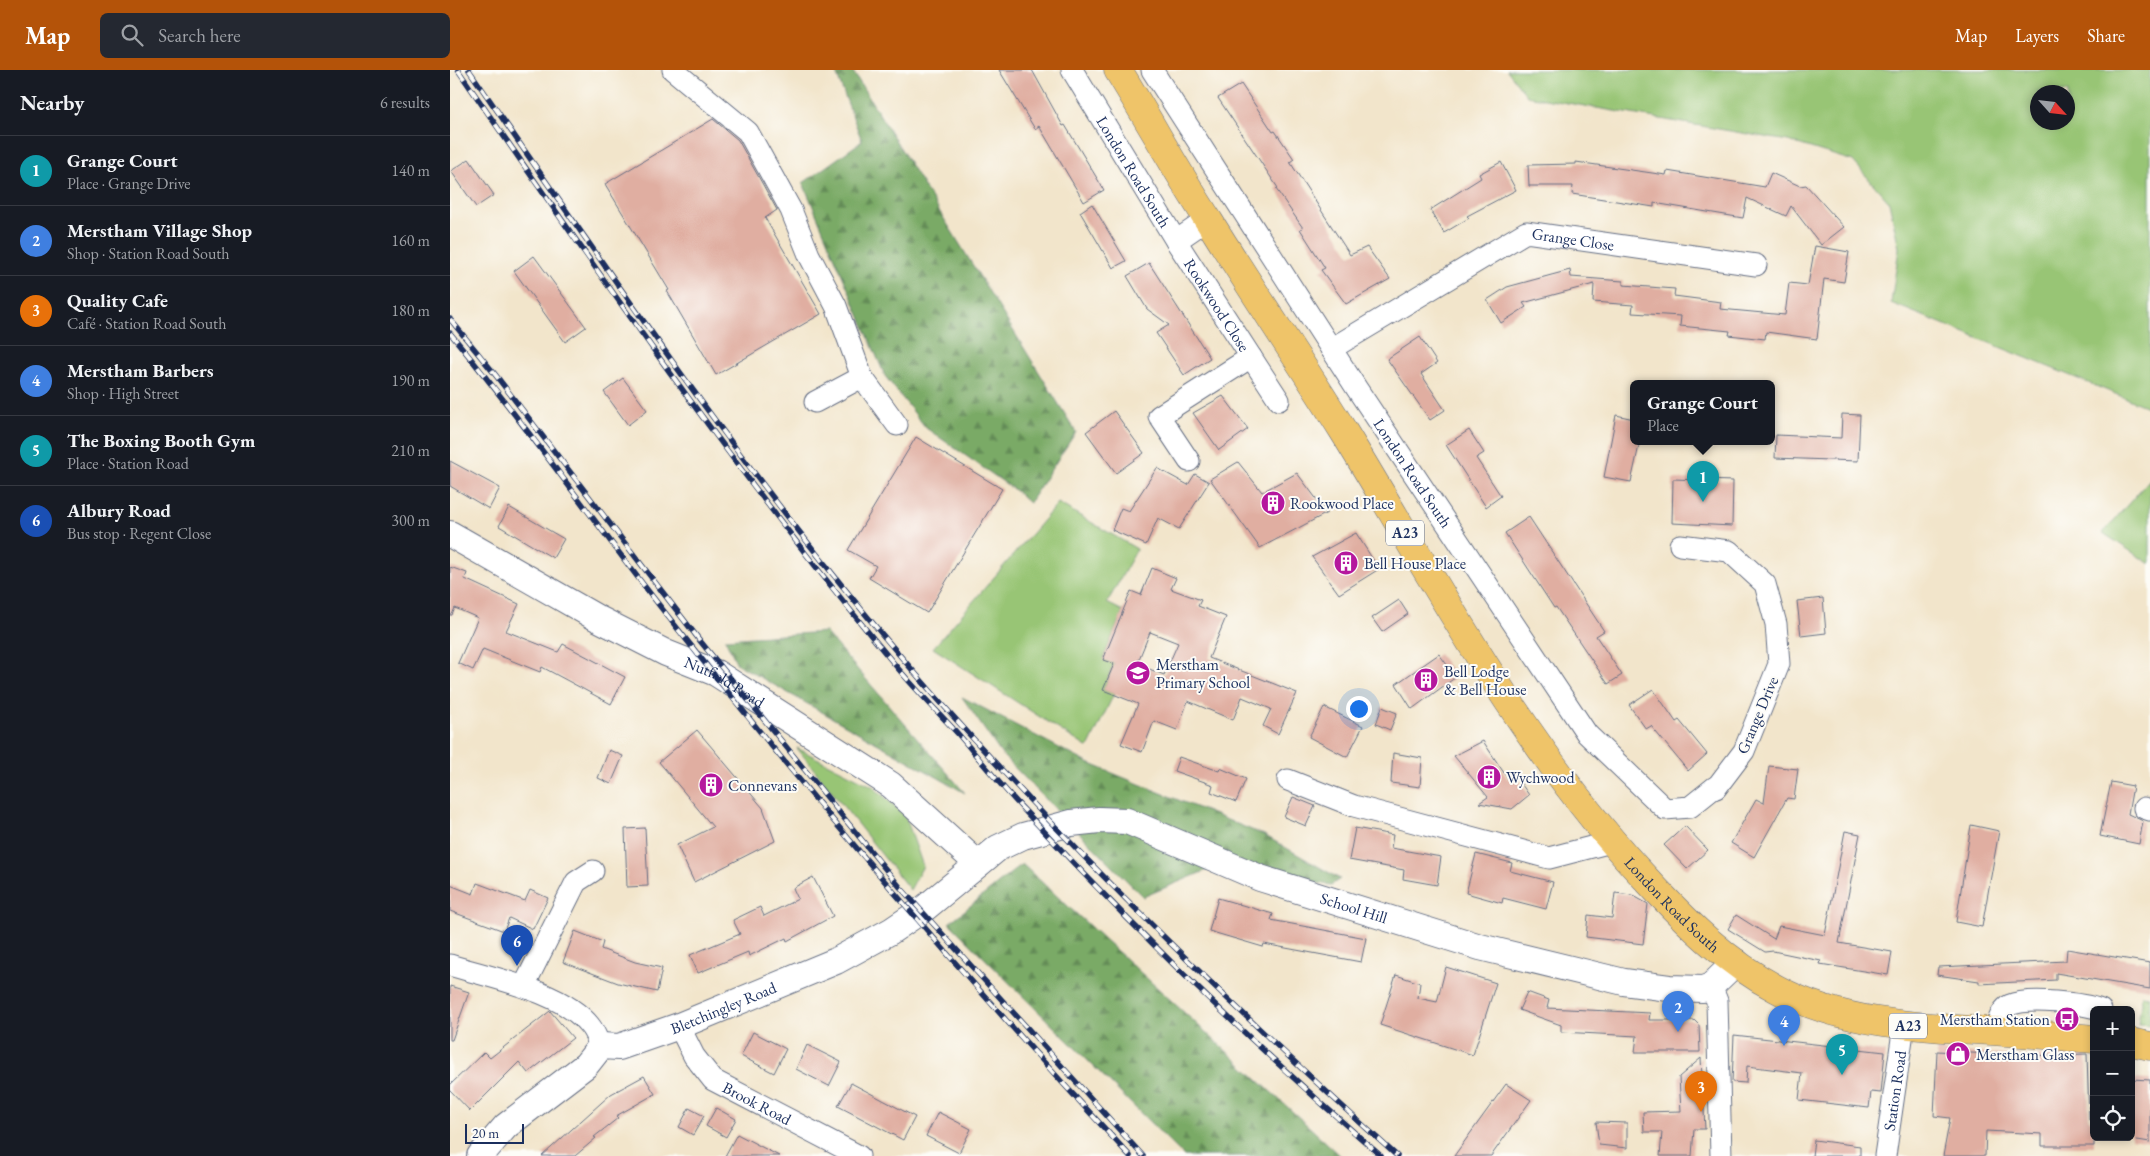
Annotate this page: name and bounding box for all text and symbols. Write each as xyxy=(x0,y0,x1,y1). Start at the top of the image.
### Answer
search box xyxy=(100,13,450,58)
text: Map xyxy=(25,20,70,51)
icon: search xyxy=(118,21,146,49)
text: Search here xyxy=(158,23,241,48)
text: Map xyxy=(1955,24,1987,47)
text: Layers xyxy=(2015,24,2059,47)
text: Share xyxy=(2087,24,2125,47)
north arrow xyxy=(2030,85,2075,130)
text: Nearby xyxy=(20,89,84,116)
text: 6 results xyxy=(380,92,430,113)
street label: London Road South xyxy=(1091,112,1175,232)
text: Grange Court xyxy=(67,148,178,173)
text: 1 xyxy=(32,160,40,181)
text: 140 m xyxy=(391,160,430,181)
text: Place · Grange Drive xyxy=(67,173,191,194)
text: Merstham Village Shop xyxy=(67,218,252,243)
street label: Grange Close xyxy=(1531,223,1616,256)
text: 2 xyxy=(32,230,40,251)
text: 160 m xyxy=(391,230,430,251)
text: Shop · Station Road South xyxy=(67,243,230,264)
street label: Rookwood Close xyxy=(1179,255,1255,356)
text: Quality Cafe xyxy=(67,288,168,313)
text: 3 xyxy=(32,300,40,321)
text: 180 m xyxy=(391,300,430,321)
text: Café · Station Road South xyxy=(67,313,226,334)
text: Merstham Barbers xyxy=(67,358,214,383)
text: 4 xyxy=(32,370,40,391)
text: 190 m xyxy=(391,370,430,391)
popup xyxy=(1630,380,1775,445)
text: Shop · High Street xyxy=(67,383,179,404)
text: Grange Court xyxy=(1647,390,1758,415)
street label: London Road South xyxy=(1368,414,1457,532)
text: Place xyxy=(1647,415,1679,436)
text: The Boxing Booth Gym xyxy=(67,428,255,453)
text: 5 xyxy=(32,440,40,461)
text: 210 m xyxy=(391,440,430,461)
text: Place · Station Road xyxy=(67,453,189,474)
pin: 1 xyxy=(1687,461,1719,502)
building icon: Rookwood Place xyxy=(1260,490,1286,516)
place label: Rookwood Place xyxy=(1290,493,1394,514)
text: Albury Road xyxy=(67,498,171,523)
text: 6 xyxy=(32,510,40,531)
text: 300 m xyxy=(391,510,430,531)
road number: A23 xyxy=(1386,520,1424,546)
text: Bus stop · Regent Close xyxy=(67,523,211,544)
building icon: Bell House Place xyxy=(1333,550,1359,576)
place label: Bell House Place xyxy=(1364,553,1466,574)
street label: Nutfield Road xyxy=(681,651,769,713)
place label: Merstham Primary School xyxy=(1156,654,1250,693)
school or university icon: Merstham Primary School xyxy=(1125,660,1151,686)
place label: Bell Lodge & Bell House xyxy=(1444,661,1527,700)
building icon: Bell Lodge & Bell House xyxy=(1413,667,1439,693)
street label: Grange Drive xyxy=(1732,673,1783,757)
your location xyxy=(1346,696,1372,722)
building icon: Wychwood xyxy=(1476,764,1502,790)
place label: Wychwood xyxy=(1506,767,1575,788)
building icon: Connevans xyxy=(698,772,724,798)
place label: Connevans xyxy=(728,775,797,796)
street label: London Road South xyxy=(1620,852,1724,957)
street label: School Hill xyxy=(1318,888,1390,928)
pin: 6 xyxy=(501,925,533,966)
street label: Bletchingley Road xyxy=(668,977,780,1039)
pin: 2 xyxy=(1662,991,1694,1032)
pin: 4 xyxy=(1768,1005,1800,1046)
bus stop icon: Merstham Station xyxy=(2054,1006,2080,1032)
map controls xyxy=(2090,1006,2135,1141)
button: + xyxy=(2090,1006,2135,1051)
place label: Merstham Station xyxy=(1940,1009,2051,1030)
road number: A23 xyxy=(1889,1014,1927,1038)
pin: 5 xyxy=(1826,1034,1858,1075)
shop icon: Merstham Glass xyxy=(1945,1041,1971,1067)
place label: Merstham Glass xyxy=(1976,1044,2074,1065)
street label: Station Road xyxy=(1879,1048,1911,1132)
button: − xyxy=(2090,1051,2135,1096)
pin: 3 xyxy=(1685,1071,1717,1112)
street label: Brook Road xyxy=(719,1077,796,1130)
button: locate xyxy=(2090,1096,2135,1141)
scale bar xyxy=(465,1121,524,1144)
text: 20 m xyxy=(472,1124,499,1142)

